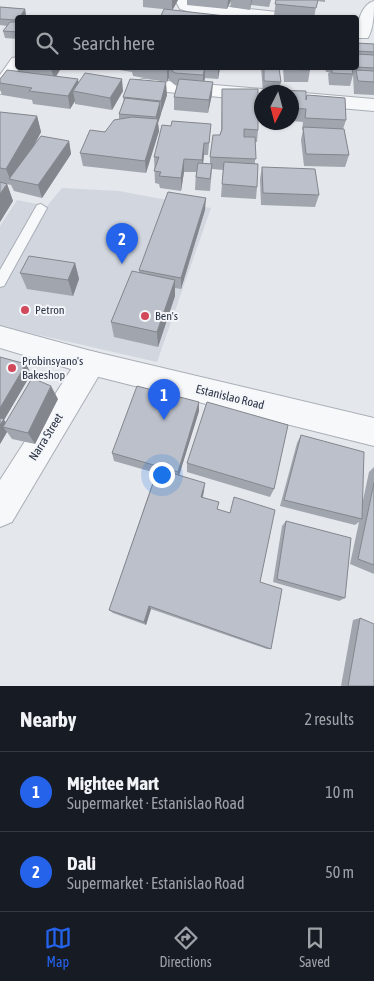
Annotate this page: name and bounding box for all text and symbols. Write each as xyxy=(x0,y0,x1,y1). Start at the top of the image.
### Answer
search box xyxy=(15,15,359,70)
icon: search xyxy=(33,29,61,57)
text: Search here xyxy=(73,32,155,54)
north arrow xyxy=(254,85,299,130)
pin: 2 xyxy=(106,223,138,264)
place label: Petron xyxy=(35,303,65,317)
marker: Petron xyxy=(19,304,31,316)
place label: Ben's xyxy=(155,309,178,323)
marker: Ben's xyxy=(139,310,151,322)
place label: Probinsyano's Bakeshop xyxy=(22,354,83,382)
marker: Probinsyano's Bakeshop xyxy=(6,362,18,374)
pin: 1 xyxy=(148,379,180,420)
street label: Estanislao Road xyxy=(194,382,266,412)
street label: Narra Street xyxy=(26,410,66,463)
your location xyxy=(149,462,175,488)
text: Nearby xyxy=(20,707,76,731)
text: 2 results xyxy=(304,710,354,728)
text: Mightee Mart xyxy=(67,772,159,794)
text: 1 xyxy=(32,783,40,801)
text: 10 m xyxy=(325,783,354,801)
text: Supermarket · Estanislao Road xyxy=(67,794,245,812)
text: Dali xyxy=(67,852,96,874)
text: 2 xyxy=(32,863,40,881)
text: 50 m xyxy=(325,863,354,881)
text: Supermarket · Estanislao Road xyxy=(67,874,245,892)
tab: Map xyxy=(44,924,72,970)
tab: Directions xyxy=(159,924,212,970)
tab: Saved xyxy=(299,924,330,970)

